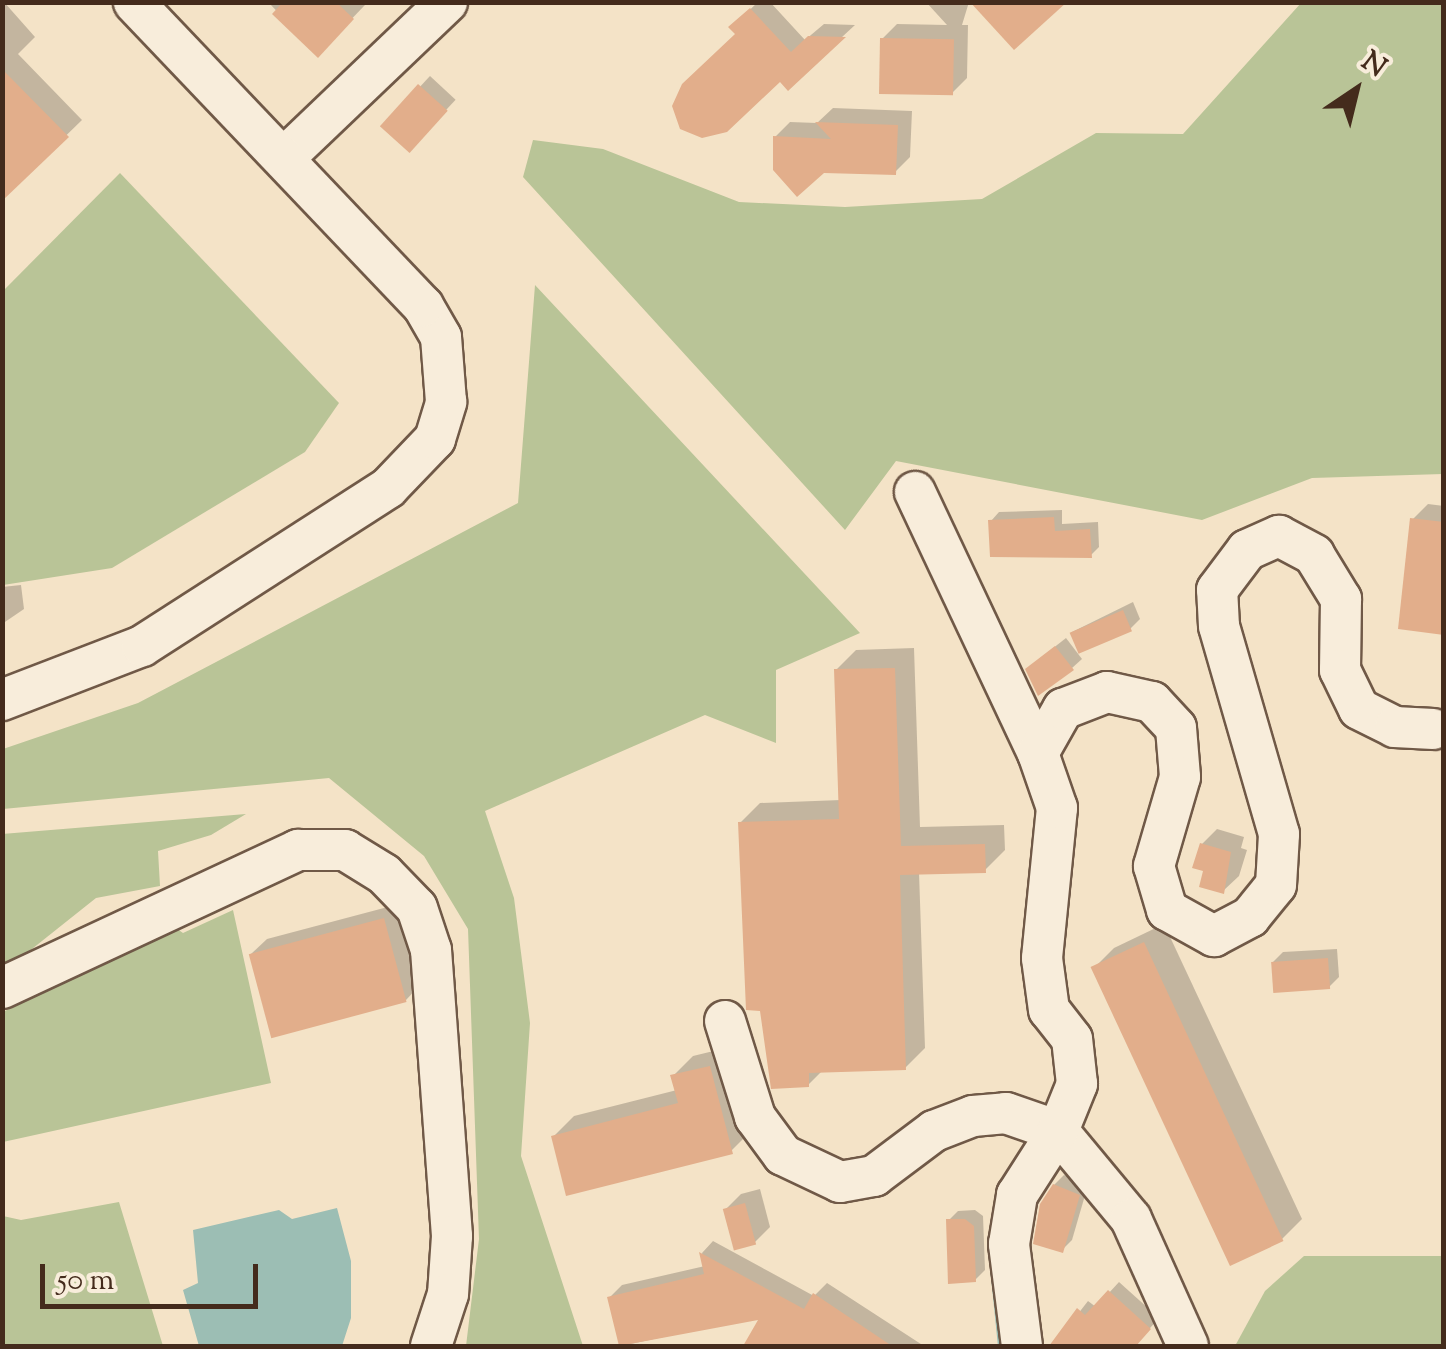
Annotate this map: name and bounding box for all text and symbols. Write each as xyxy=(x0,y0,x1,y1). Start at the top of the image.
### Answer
north arrow xyxy=(1306,40,1406,140)
text: N xyxy=(1353,43,1394,88)
scale bar xyxy=(45,1244,262,1306)
text: 50 m xyxy=(57,1260,114,1303)

